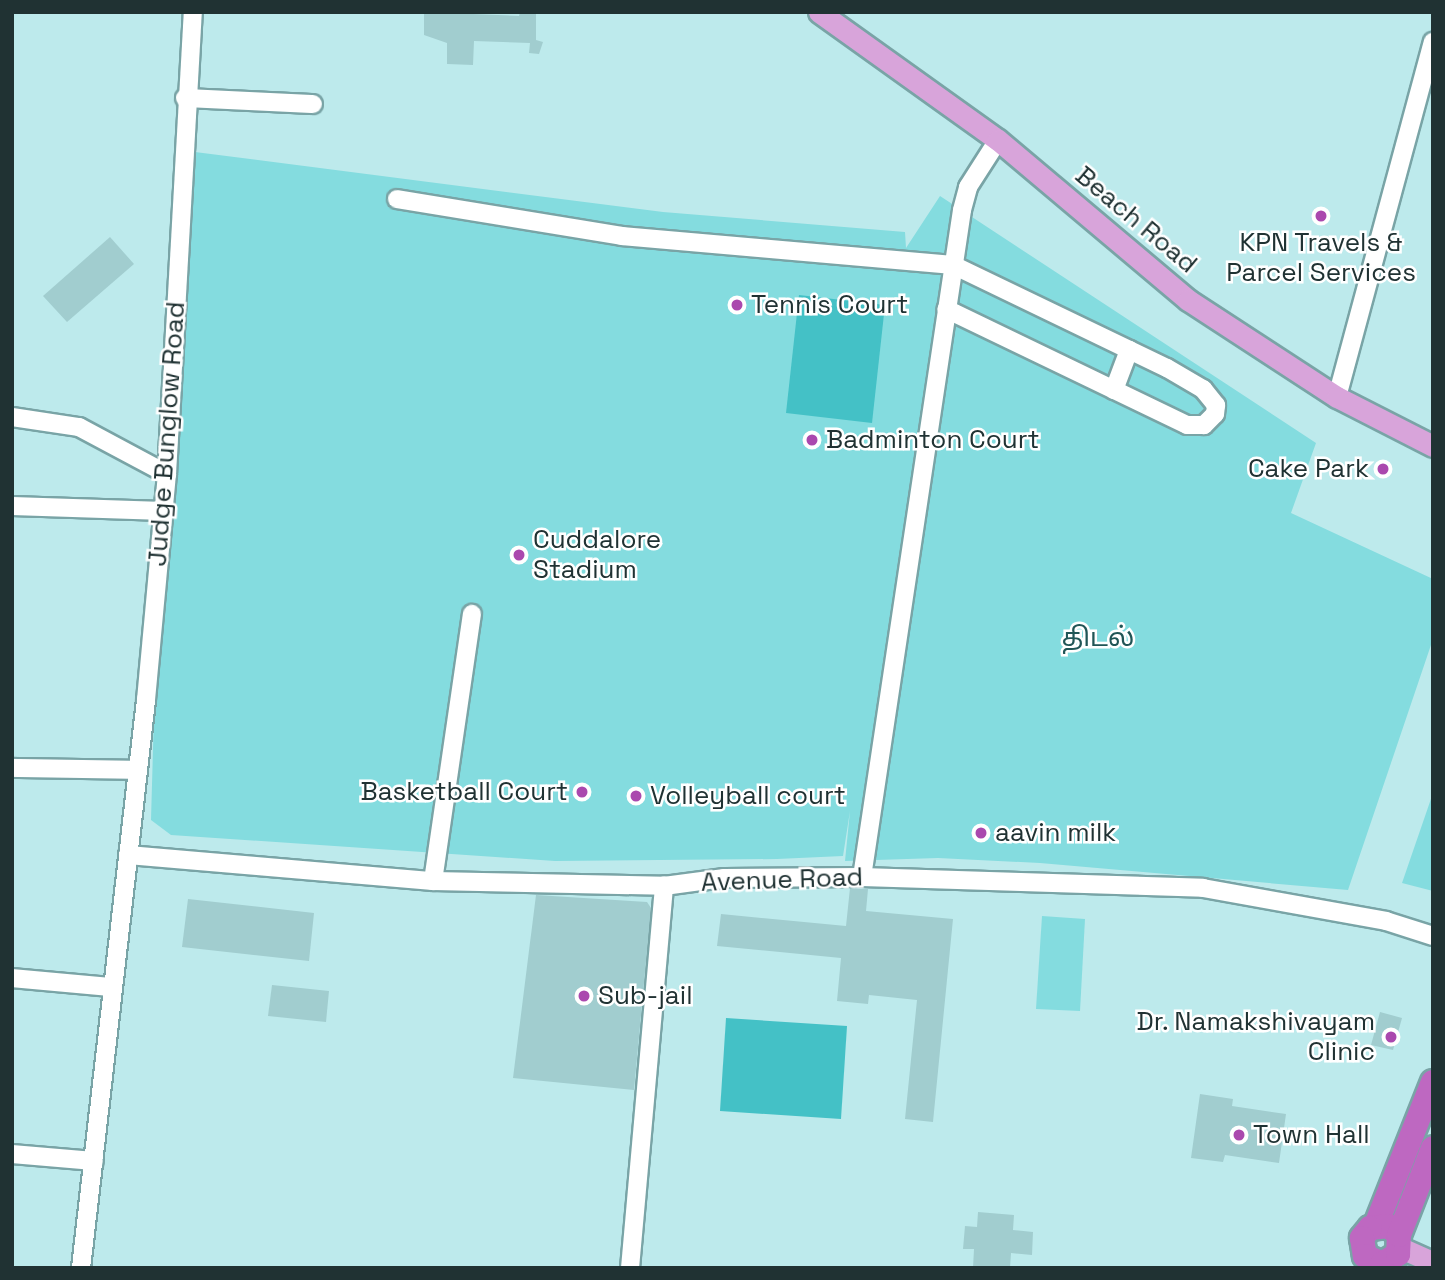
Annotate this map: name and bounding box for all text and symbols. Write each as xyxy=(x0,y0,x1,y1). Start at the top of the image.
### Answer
street label: Beach Road xyxy=(1069,160,1203,280)
marker: KPN Travels & Parcel Services xyxy=(1313,208,1329,224)
place label: KPN Travels & Parcel Services xyxy=(1226,227,1416,288)
place label: Tennis Court xyxy=(751,289,908,321)
marker: Tennis Court xyxy=(729,297,745,313)
street label: Judge Bunglow Road xyxy=(142,301,192,567)
place label: Badminton Court xyxy=(826,424,1039,456)
marker: Badminton Court xyxy=(804,432,820,448)
place label: Cake Park xyxy=(1248,453,1369,485)
marker: Cake Park xyxy=(1375,461,1391,477)
place label: Cuddalore Stadium xyxy=(533,524,661,586)
marker: Cuddalore Stadium xyxy=(511,547,527,563)
park label: திடல் xyxy=(1062,622,1134,654)
place label: Basketball Court xyxy=(361,776,568,808)
place label: Volleyball court xyxy=(650,780,846,812)
marker: Basketball Court xyxy=(574,784,590,800)
marker: Volleyball court xyxy=(628,788,644,804)
place label: aavin milk xyxy=(995,817,1116,849)
marker: aavin milk xyxy=(973,825,989,841)
street label: Avenue Road xyxy=(700,862,864,898)
place label: Sub-jail xyxy=(598,980,693,1012)
marker: Sub-jail xyxy=(576,988,592,1004)
place label: Dr. Namakshivayam Clinic xyxy=(1136,1006,1375,1068)
marker: Dr. Namakshivayam Clinic xyxy=(1381,1027,1401,1047)
place label: Town Hall xyxy=(1253,1119,1370,1151)
marker: Town Hall xyxy=(1231,1127,1247,1143)

